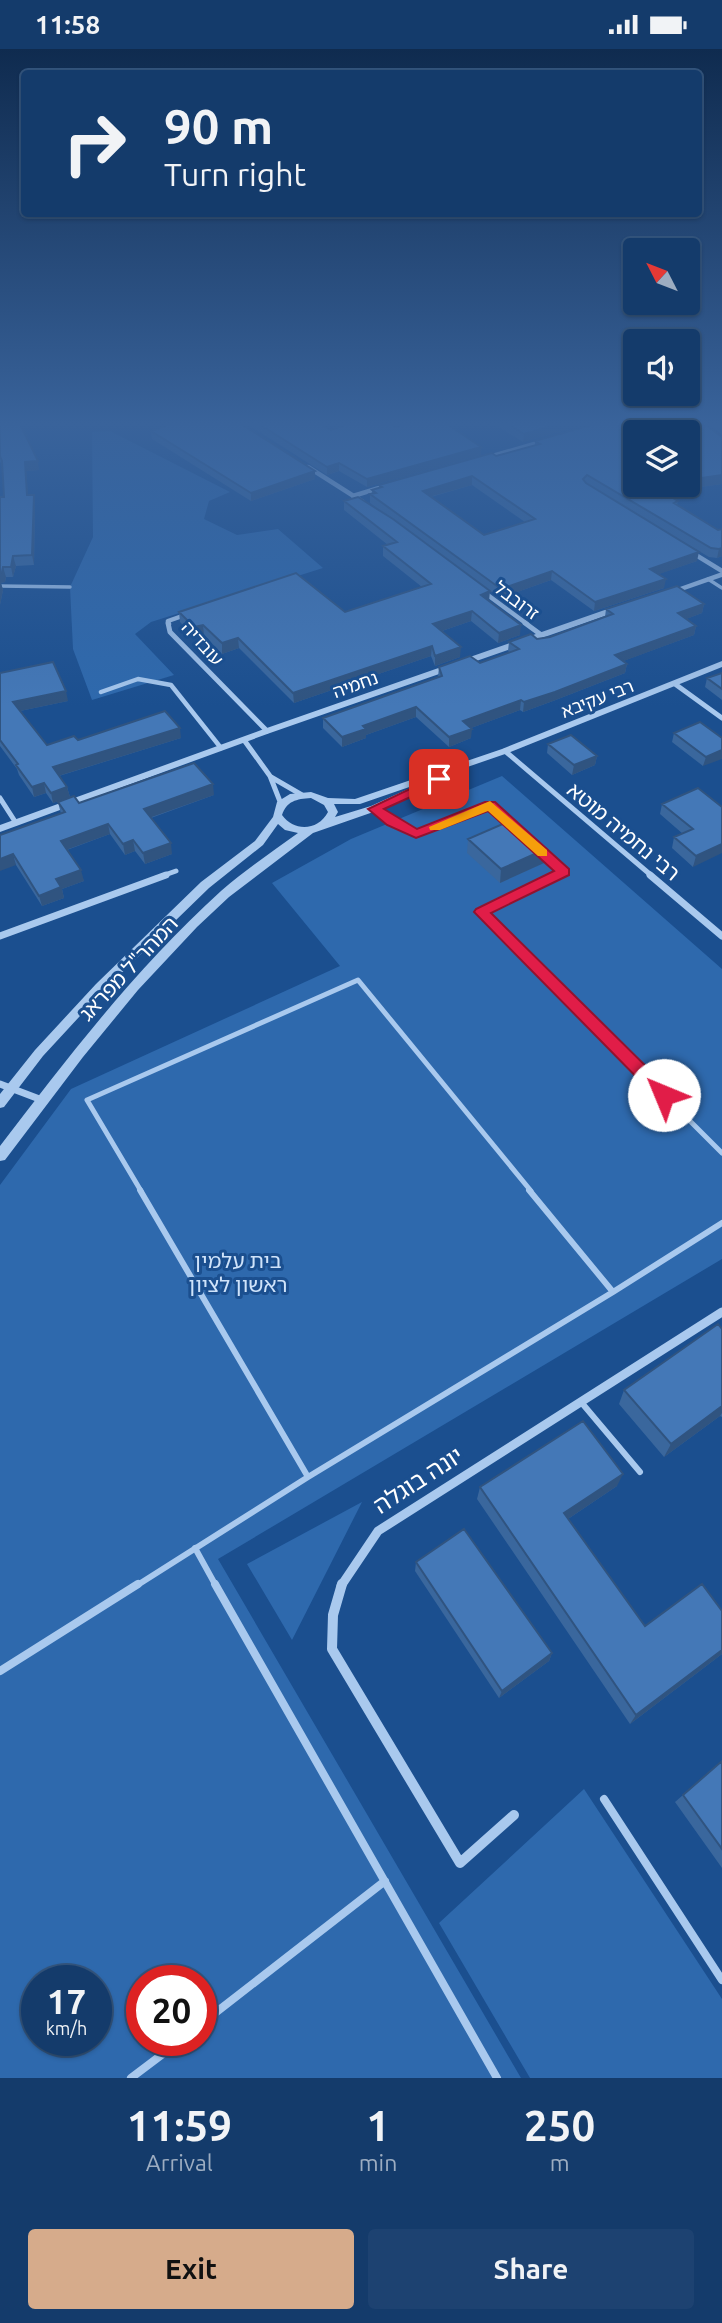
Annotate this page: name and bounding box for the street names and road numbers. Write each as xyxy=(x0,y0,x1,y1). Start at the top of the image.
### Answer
street label: זרובבל xyxy=(491,577,543,623)
street label: עובדיה xyxy=(178,617,228,669)
street label: נחמיה xyxy=(330,667,380,701)
street label: רבי עקיבא xyxy=(558,675,636,721)
street label: רבי נחמיה מוטא xyxy=(563,777,685,885)
street label: המהר"ל מפראג xyxy=(74,911,182,1025)
street label: יונה בוגלה xyxy=(368,1441,468,1519)

